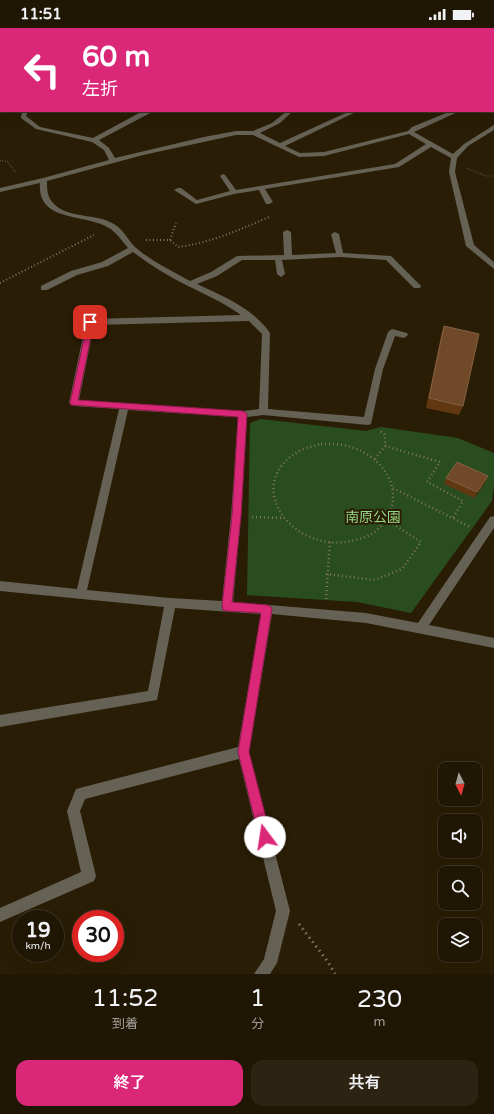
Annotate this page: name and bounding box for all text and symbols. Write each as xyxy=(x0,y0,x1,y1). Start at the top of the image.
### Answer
text: 11:51 xyxy=(20,5,62,23)
text: 60 m xyxy=(82,40,150,74)
icon: left xyxy=(16,44,68,96)
text: 左折 xyxy=(82,78,118,100)
pin xyxy=(73,305,107,339)
icon: arrive xyxy=(79,311,101,333)
park label: 南原公園 xyxy=(345,509,401,526)
north arrow xyxy=(438,762,482,806)
map controls xyxy=(438,762,482,962)
button: sound xyxy=(438,814,482,858)
position arrow xyxy=(244,816,286,858)
button: search xyxy=(438,866,482,910)
speed limit sign: 30 xyxy=(72,910,124,962)
button: layers xyxy=(438,918,482,962)
text: 19 xyxy=(25,919,51,943)
text: km/h xyxy=(25,940,51,952)
text: 11:52 xyxy=(92,984,158,1013)
text: 1 xyxy=(250,984,265,1013)
text: 230 xyxy=(357,985,402,1014)
text: m xyxy=(374,1014,386,1030)
text: 到着 xyxy=(112,1016,138,1032)
text: 分 xyxy=(251,1016,264,1032)
button: 終了 xyxy=(16,1060,243,1106)
button: 共有 xyxy=(251,1060,478,1106)

